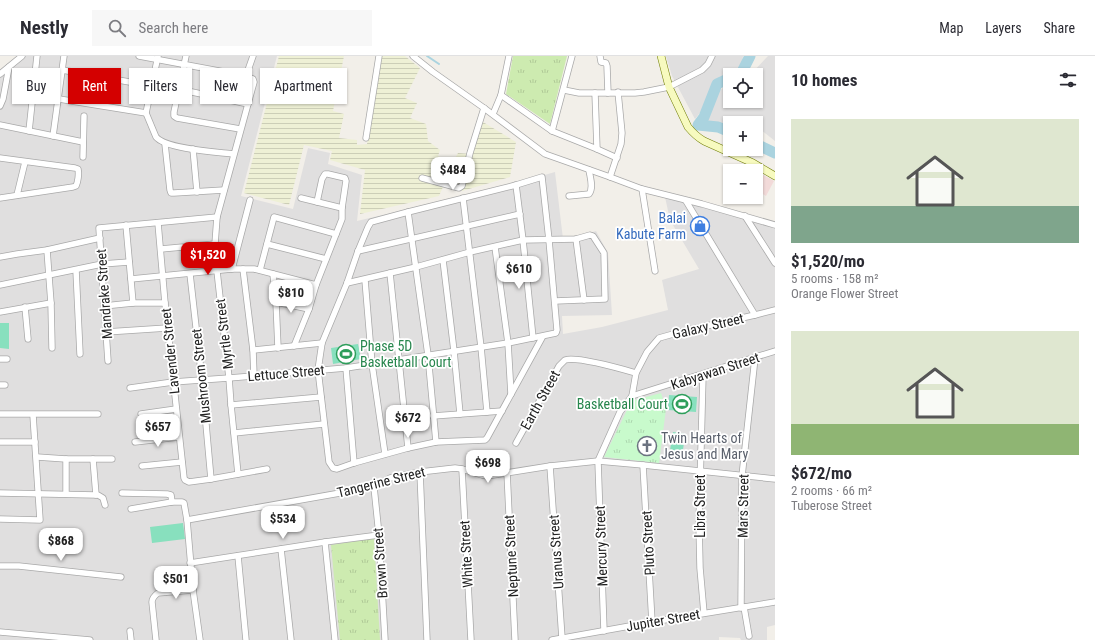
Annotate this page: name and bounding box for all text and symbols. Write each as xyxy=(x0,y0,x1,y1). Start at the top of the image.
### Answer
search box xyxy=(92,10,372,46)
text: Nestly xyxy=(20,16,68,39)
icon: search xyxy=(106,17,128,39)
text: Search here xyxy=(138,19,208,37)
text: Map xyxy=(939,20,963,36)
text: Layers xyxy=(985,20,1022,36)
text: Share xyxy=(1044,20,1075,36)
chip: Buy xyxy=(12,68,60,104)
chip: Rent xyxy=(68,68,121,104)
chip: Filters xyxy=(129,68,192,104)
chip: New xyxy=(200,68,252,104)
chip: Apartment xyxy=(260,68,347,104)
map controls xyxy=(723,68,763,204)
button: locate xyxy=(723,68,763,108)
icon: filters xyxy=(1057,69,1079,91)
text: 10 homes xyxy=(791,70,857,90)
button: + xyxy=(723,116,763,156)
icon: home xyxy=(899,145,971,217)
pin: $484 xyxy=(429,157,477,191)
text: $484 xyxy=(440,162,466,177)
button: − xyxy=(723,164,763,204)
place label: Balai Kabute Farm xyxy=(616,210,686,242)
shop icon: Balai Kabute Farm xyxy=(689,215,711,237)
pin: $1,520 xyxy=(175,242,241,276)
text: $1,520 xyxy=(190,247,226,262)
street label: Mandrake Street xyxy=(93,248,115,340)
text: $1,520/mo xyxy=(791,251,865,271)
pin: $610 xyxy=(495,256,543,290)
text: $610 xyxy=(506,261,532,276)
text: 5 rooms · 158 m² xyxy=(791,271,878,286)
pin: $810 xyxy=(267,280,315,314)
text: $810 xyxy=(278,285,304,300)
text: Orange Flower Street xyxy=(791,286,898,301)
street label: Myrtle Street xyxy=(212,298,236,370)
street label: Lavender Street xyxy=(158,307,182,395)
street label: Galaxy Street xyxy=(671,310,745,342)
street label: Mushroom Street xyxy=(188,328,214,424)
place label: Phase 5D Basketball Court xyxy=(360,338,451,370)
sports icon: Phase 5D Basketball Court xyxy=(335,343,357,365)
street label: Kabyawan Street xyxy=(669,349,761,393)
icon: home xyxy=(899,357,971,429)
street label: Lettuce Street xyxy=(247,362,325,384)
street label: Earth Street xyxy=(517,368,563,432)
sports icon: Basketball Court xyxy=(671,393,693,415)
place label: Basketball Court xyxy=(577,396,668,412)
pin: $672 xyxy=(384,405,432,439)
text: $672 xyxy=(395,410,421,425)
pin: $657 xyxy=(134,414,182,448)
text: $657 xyxy=(145,419,171,434)
place label: Twin Hearts of Jesus and Mary xyxy=(661,430,748,462)
church icon: Twin Hearts of Jesus and Mary xyxy=(636,435,658,457)
pin: $698 xyxy=(464,450,512,484)
text: $698 xyxy=(475,455,501,470)
street label: Tangerine Street xyxy=(335,463,427,501)
text: $672/mo xyxy=(791,463,852,483)
street label: Libra Street xyxy=(692,474,708,538)
street label: Mars Street xyxy=(734,474,752,538)
text: 2 rooms · 66 m² xyxy=(791,483,872,498)
text: Tuberose Street xyxy=(791,498,872,513)
street label: Mercury Street xyxy=(592,505,610,587)
pin: $534 xyxy=(259,506,307,540)
street label: Pluto Street xyxy=(638,510,658,576)
text: $534 xyxy=(270,511,296,526)
street label: Neptune Street xyxy=(501,514,521,598)
street label: Uranus Street xyxy=(545,514,567,590)
street label: White Street xyxy=(456,520,476,588)
street label: Brown Street xyxy=(370,527,390,599)
pin: $868 xyxy=(37,528,85,562)
text: $868 xyxy=(48,533,74,548)
pin: $501 xyxy=(152,566,200,600)
text: $501 xyxy=(163,571,189,586)
street label: Jupiter Street xyxy=(625,606,701,634)

